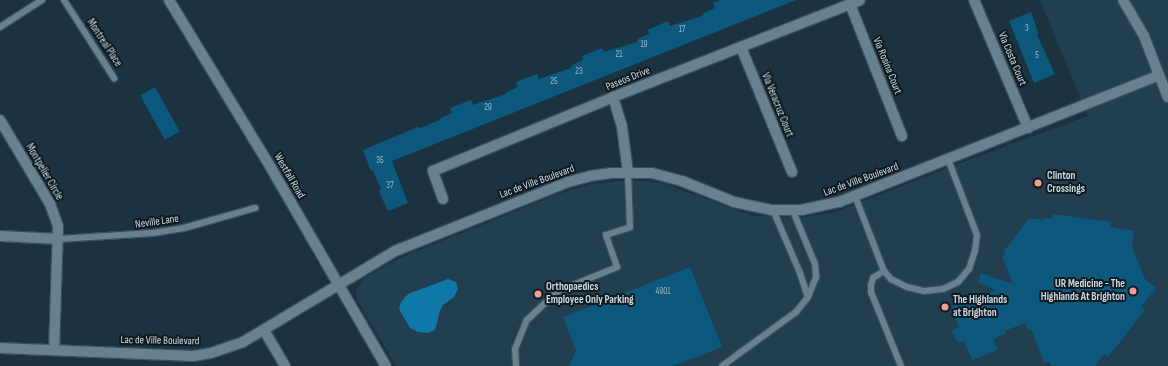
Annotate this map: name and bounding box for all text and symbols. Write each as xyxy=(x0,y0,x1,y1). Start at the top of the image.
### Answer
street label: Montreal Place xyxy=(84,17,124,69)
house number: 3 xyxy=(1025,24,1029,34)
house number: 17 xyxy=(679,25,685,35)
street label: Via Costa Court xyxy=(995,30,1029,88)
street label: Via Rosina Court xyxy=(870,36,904,96)
house number: 19 xyxy=(640,40,648,50)
house number: 21 xyxy=(616,50,622,60)
house number: 5 xyxy=(1035,51,1039,61)
street label: Paseos Drive xyxy=(604,64,652,94)
house number: 23 xyxy=(575,67,583,77)
street label: Via Veracruz Court xyxy=(758,71,796,139)
house number: 25 xyxy=(550,77,558,87)
house number: 29 xyxy=(484,103,492,113)
street label: Montpelier Circle xyxy=(23,141,65,203)
street label: Westfall Road xyxy=(271,151,307,201)
house number: 35 xyxy=(376,156,384,166)
street label: Lac de Ville Boulevard xyxy=(822,160,900,200)
street label: Lac de Ville Boulevard xyxy=(498,162,576,202)
place label: Clinton Crossings xyxy=(1047,170,1085,196)
marker: Clinton Crossings xyxy=(1032,177,1044,189)
house number: 37 xyxy=(386,181,394,191)
street label: Neville Lane xyxy=(134,212,180,232)
place label: UR Medicine - The Highlands At Brighton xyxy=(1041,278,1125,304)
place label: Orthopaedics Employee Only Parking xyxy=(546,281,634,307)
marker: UR Medicine - The Highlands At Brighton xyxy=(1128,286,1138,296)
house number: 4901 xyxy=(656,287,670,297)
marker: Orthopaedics Employee Only Parking xyxy=(533,289,543,299)
place label: The Highlands at Brighton xyxy=(953,294,1007,320)
marker: The Highlands at Brighton xyxy=(940,302,950,312)
street label: Lac de Ville Boulevard xyxy=(120,334,200,348)

